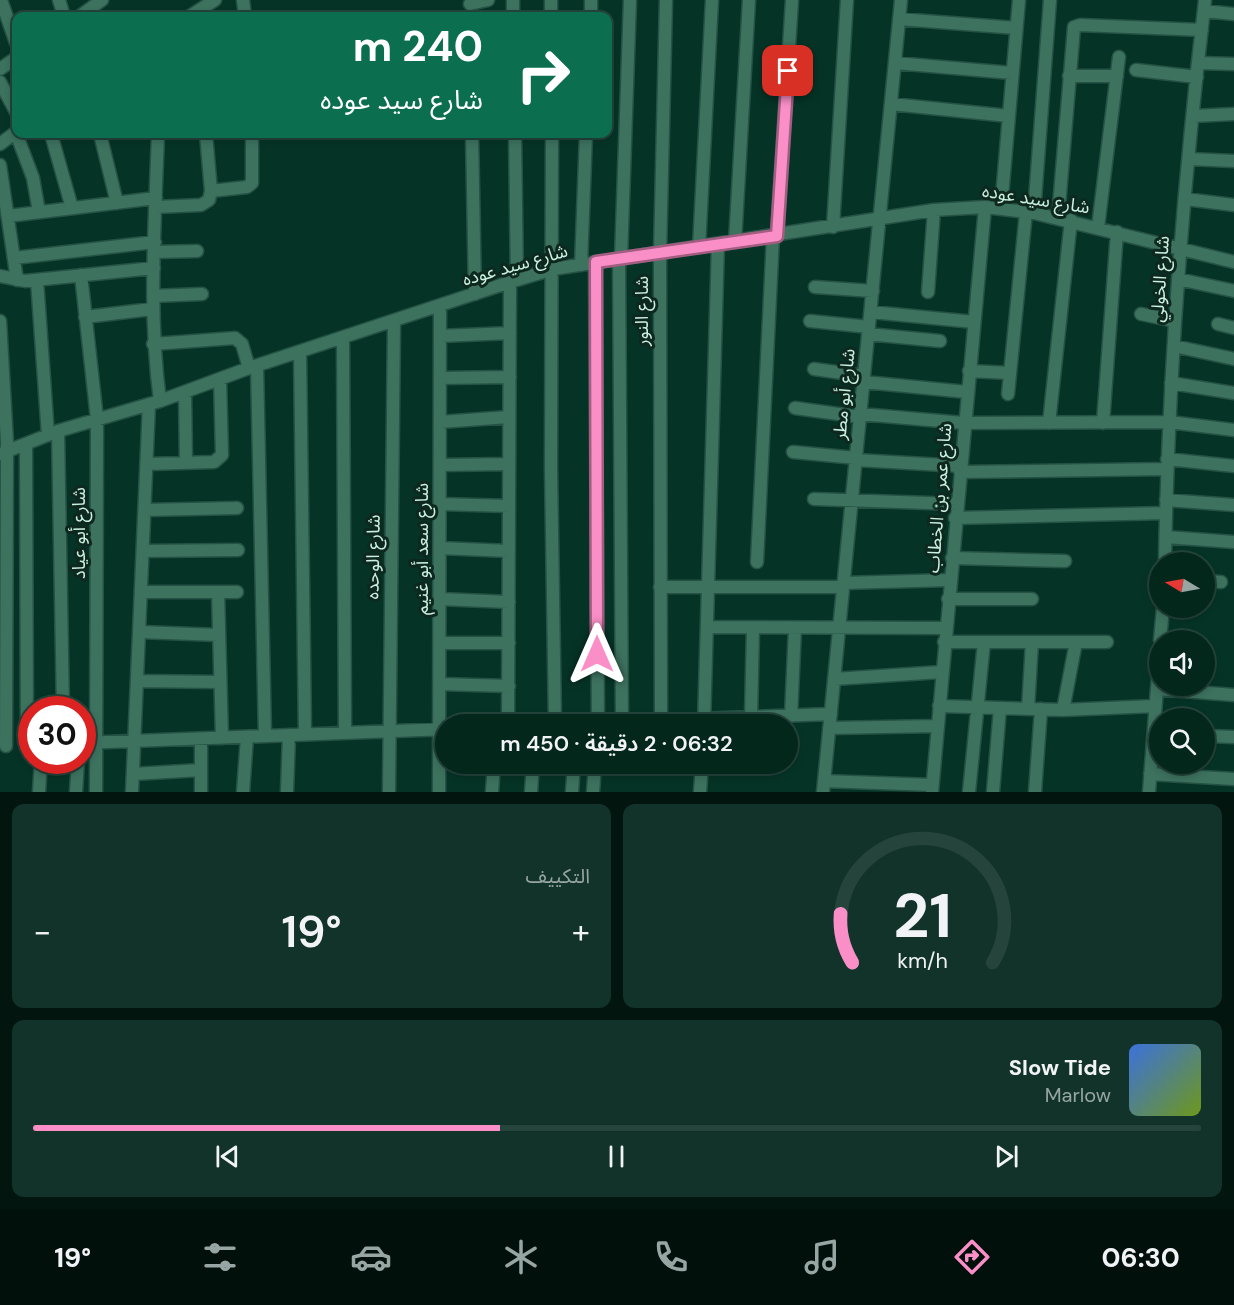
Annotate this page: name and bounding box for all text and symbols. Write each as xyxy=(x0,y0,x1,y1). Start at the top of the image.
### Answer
text: 240 m xyxy=(353,19,483,74)
icon: right xyxy=(504,36,582,114)
pin xyxy=(762,45,813,96)
icon: arrive xyxy=(771,54,804,87)
text: شارع سيد عوده xyxy=(320,82,483,117)
street label: شارع سيد عوده xyxy=(980,179,1091,221)
street label: شارع الخولي xyxy=(1145,235,1177,323)
street label: شارع سيد عوده xyxy=(460,239,571,293)
street label: شارع النور xyxy=(630,276,656,347)
street label: شارع أبو مطر xyxy=(827,347,863,442)
street label: شارع عمر بن الخطاب xyxy=(920,422,959,574)
street label: شارع سعد أبو غنيم xyxy=(410,483,436,615)
street label: شارع أبو عياد xyxy=(67,487,93,579)
street label: شارع الوحده xyxy=(360,514,388,600)
north arrow xyxy=(1149,552,1215,618)
map controls xyxy=(1149,552,1215,774)
position arrow xyxy=(565,622,629,686)
button: sound xyxy=(1149,630,1215,696)
speed limit sign: 30 xyxy=(18,696,96,774)
button: search xyxy=(1149,708,1215,774)
text: 06:32 · 2 دقيقة · 450 m xyxy=(500,729,733,758)
text: التكييف xyxy=(526,863,590,889)
text: 21 xyxy=(893,875,952,956)
text: 19° xyxy=(281,902,342,961)
text: − xyxy=(33,910,51,953)
text: + xyxy=(572,910,590,953)
text: km/h xyxy=(897,947,948,975)
text: Slow Tide xyxy=(1009,1053,1111,1082)
text: Marlow xyxy=(1045,1082,1111,1108)
icon: previous xyxy=(211,1140,244,1173)
icon: pause xyxy=(600,1140,633,1173)
icon: next xyxy=(990,1140,1023,1173)
icon: filters xyxy=(199,1236,241,1278)
icon: car xyxy=(350,1236,392,1278)
icon: climate xyxy=(500,1236,542,1278)
icon: phone xyxy=(650,1236,692,1278)
icon: music xyxy=(801,1236,843,1278)
icon: directions xyxy=(951,1236,993,1278)
text: 19° xyxy=(54,1240,91,1275)
text: 06:30 xyxy=(1102,1240,1180,1275)

